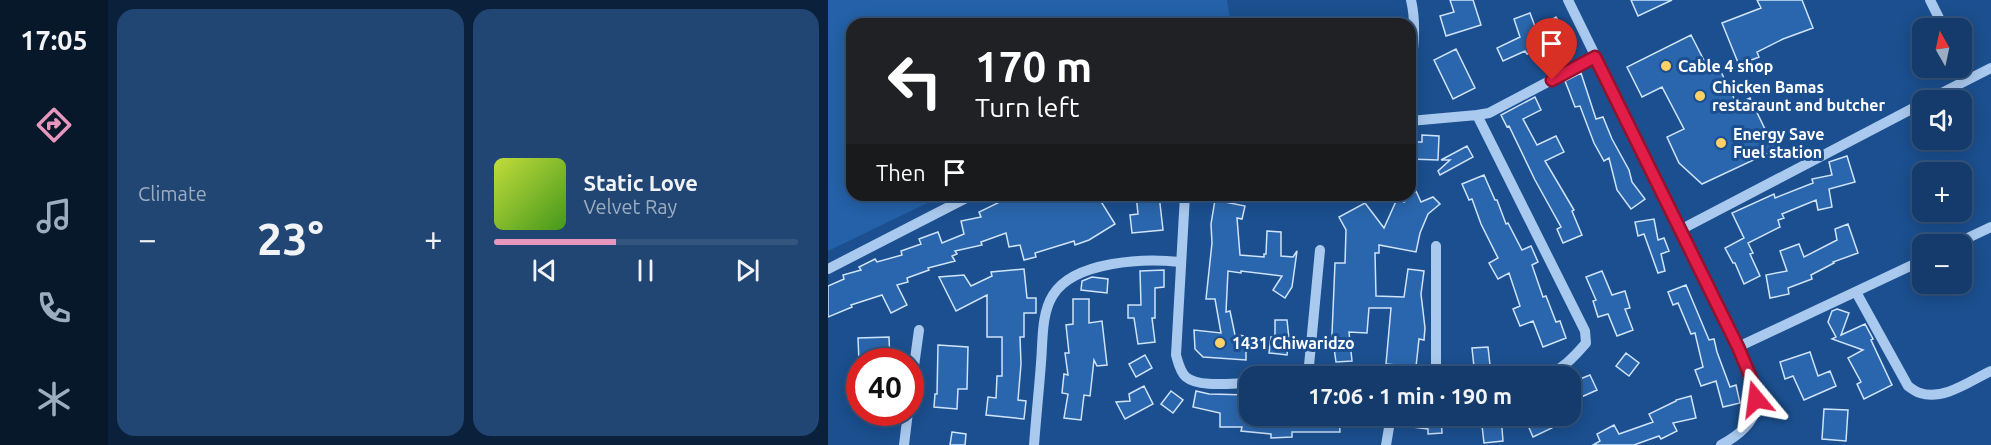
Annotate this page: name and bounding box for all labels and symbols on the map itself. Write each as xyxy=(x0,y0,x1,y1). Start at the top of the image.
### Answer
pin xyxy=(1526,18,1577,80)
north arrow xyxy=(1912,18,1972,78)
place label: Cable 4 shop xyxy=(1678,57,1773,75)
marker: Cable 4 shop xyxy=(1659,59,1673,73)
place label: Chicken Bamas restaraunt and butcher xyxy=(1712,78,1886,114)
marker: Chicken Bamas restaraunt and butcher xyxy=(1693,89,1707,103)
place label: Energy Save Fuel station xyxy=(1733,125,1824,161)
marker: Energy Save Fuel station xyxy=(1714,136,1728,150)
place label: 1431 Chiwaridzo xyxy=(1232,334,1355,352)
marker: 1431 Chiwaridzo xyxy=(1213,336,1227,350)
speed limit sign: 40 xyxy=(846,348,924,426)
position arrow xyxy=(1724,367,1788,431)

